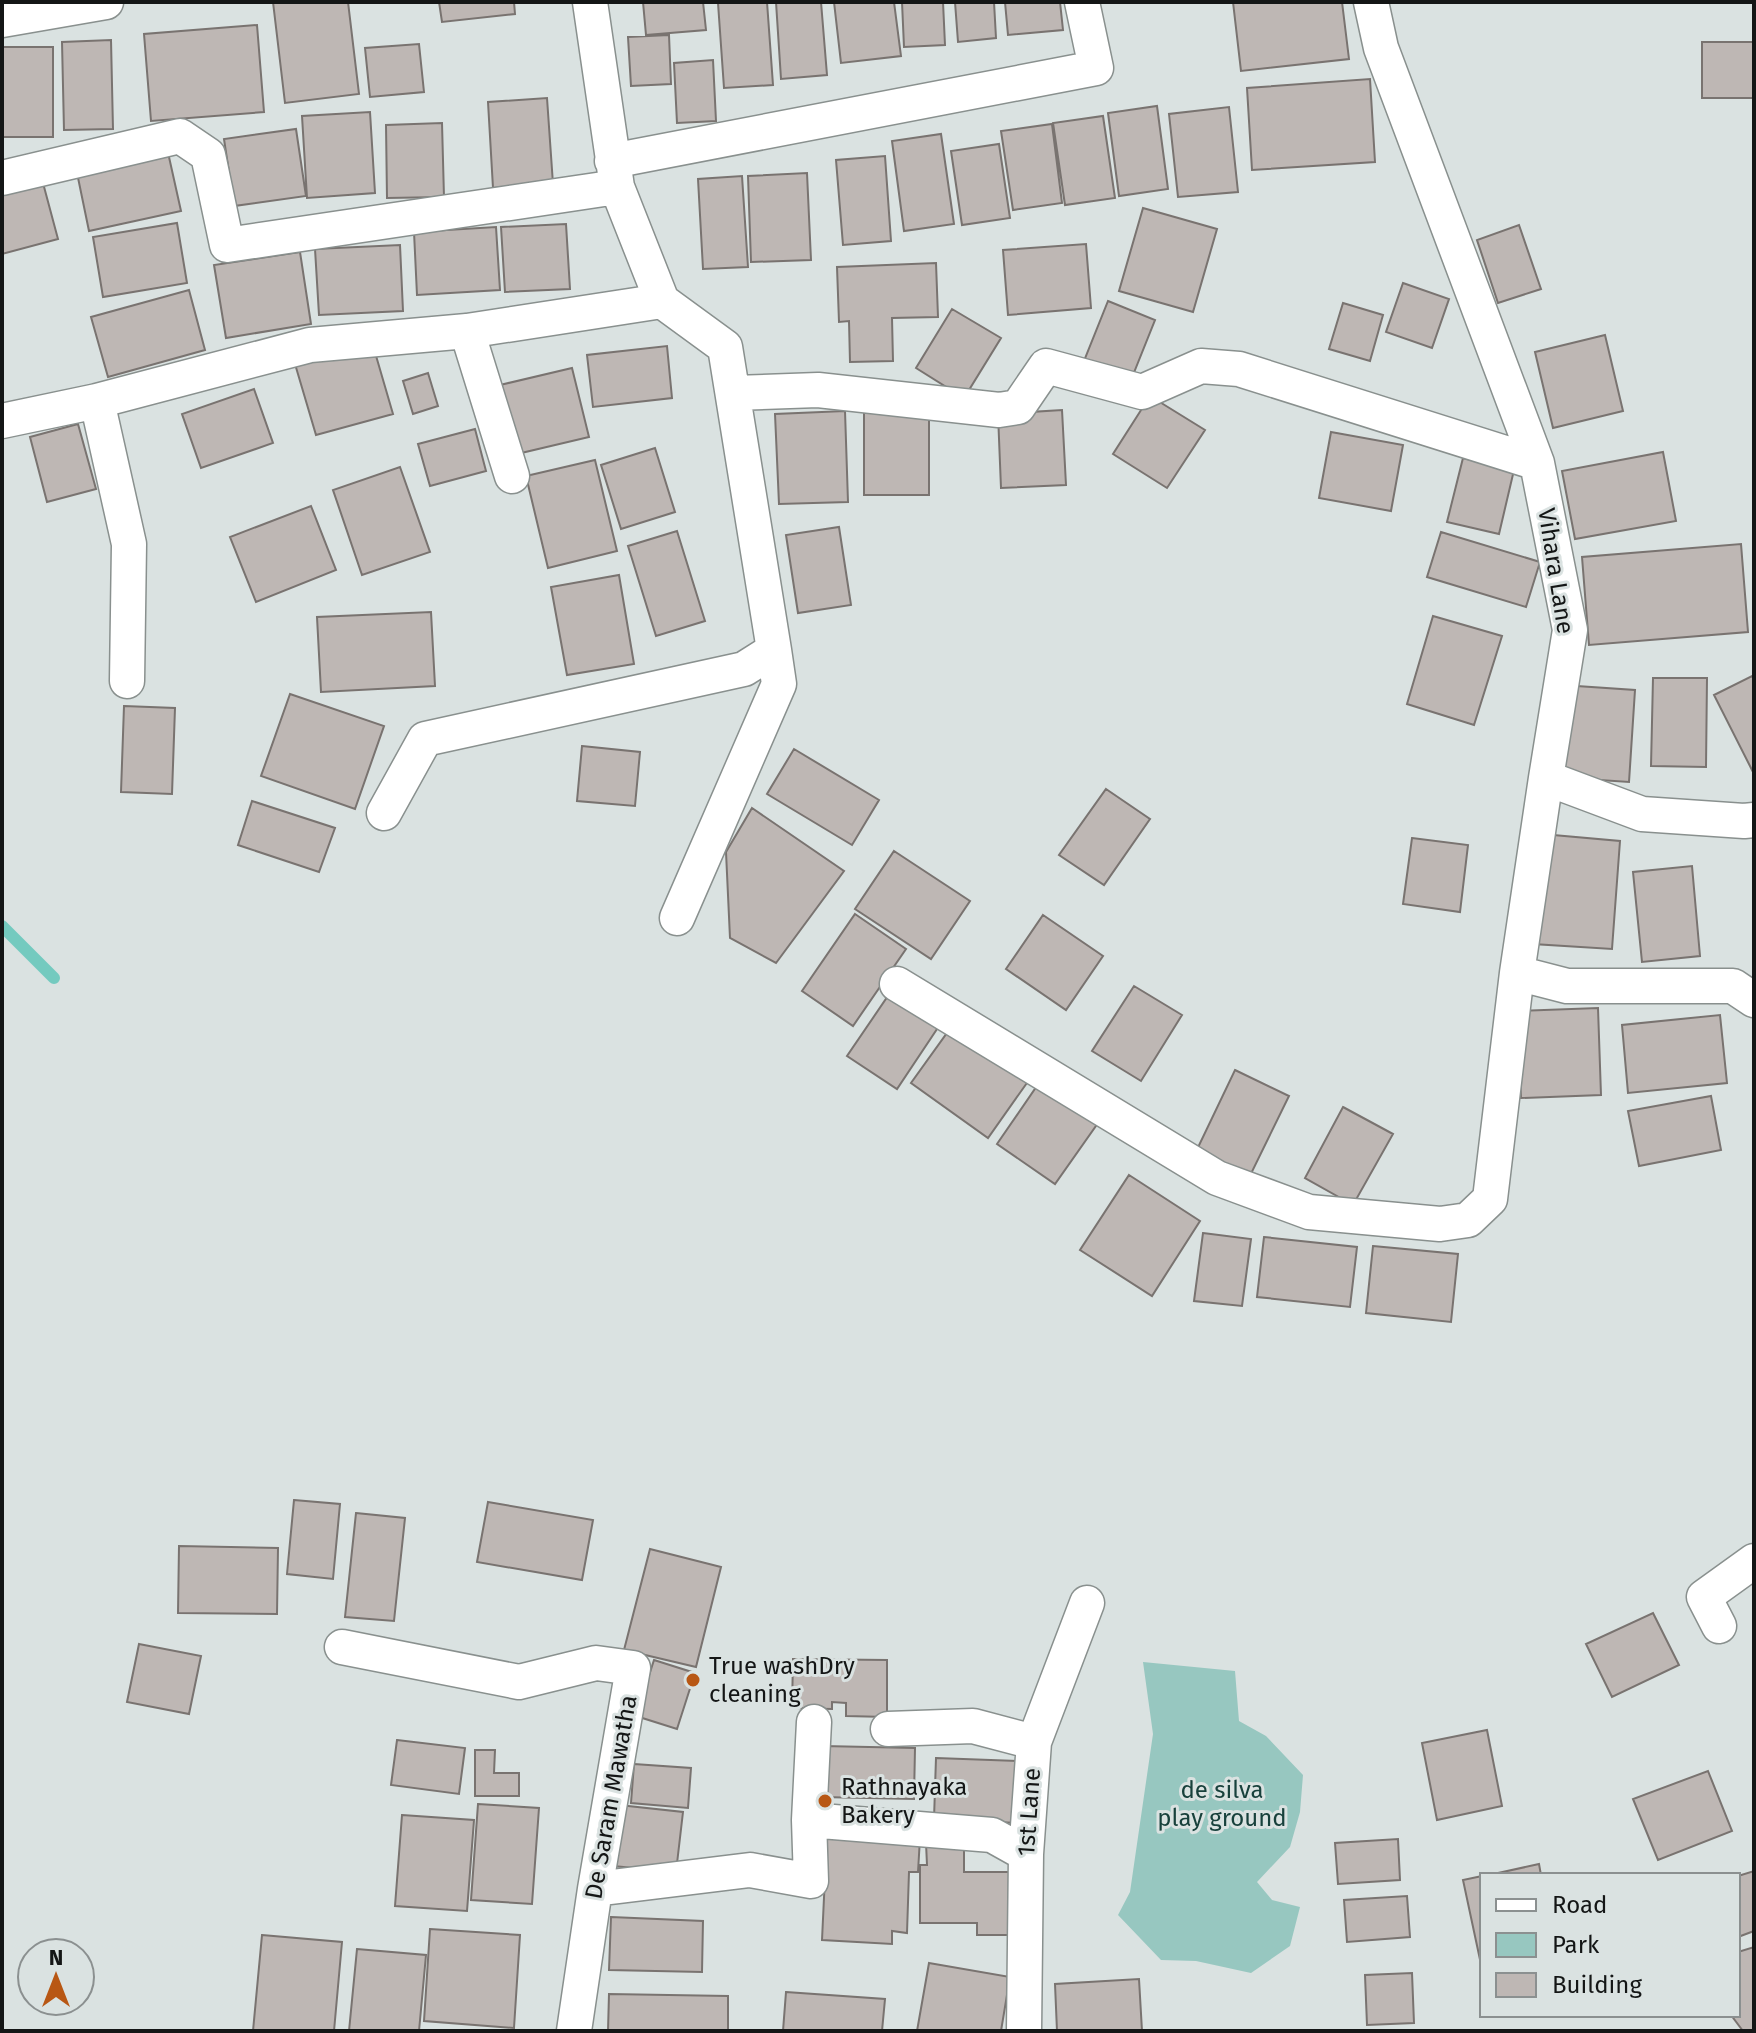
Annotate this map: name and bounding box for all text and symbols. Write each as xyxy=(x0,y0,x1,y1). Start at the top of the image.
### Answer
street label: Vihara Lane xyxy=(1532,506,1580,636)
place label: True washDry cleaning xyxy=(709,1652,855,1708)
marker: True washDry cleaning xyxy=(684,1671,702,1689)
street label: De Saram Mawatha xyxy=(579,1693,643,1901)
street label: 1st Lane xyxy=(1012,1767,1046,1857)
place label: Rathnayaka Bakery xyxy=(841,1773,967,1829)
park label: de silva play ground xyxy=(1157,1776,1287,1832)
marker: Rathnayaka Bakery xyxy=(816,1792,834,1810)
legend xyxy=(1480,1873,1740,2017)
text: Road xyxy=(1552,1891,1607,1919)
text: Park xyxy=(1552,1931,1600,1959)
north arrow xyxy=(16,1937,96,2017)
text: N xyxy=(49,1944,63,1971)
text: Building xyxy=(1552,1971,1642,1999)

